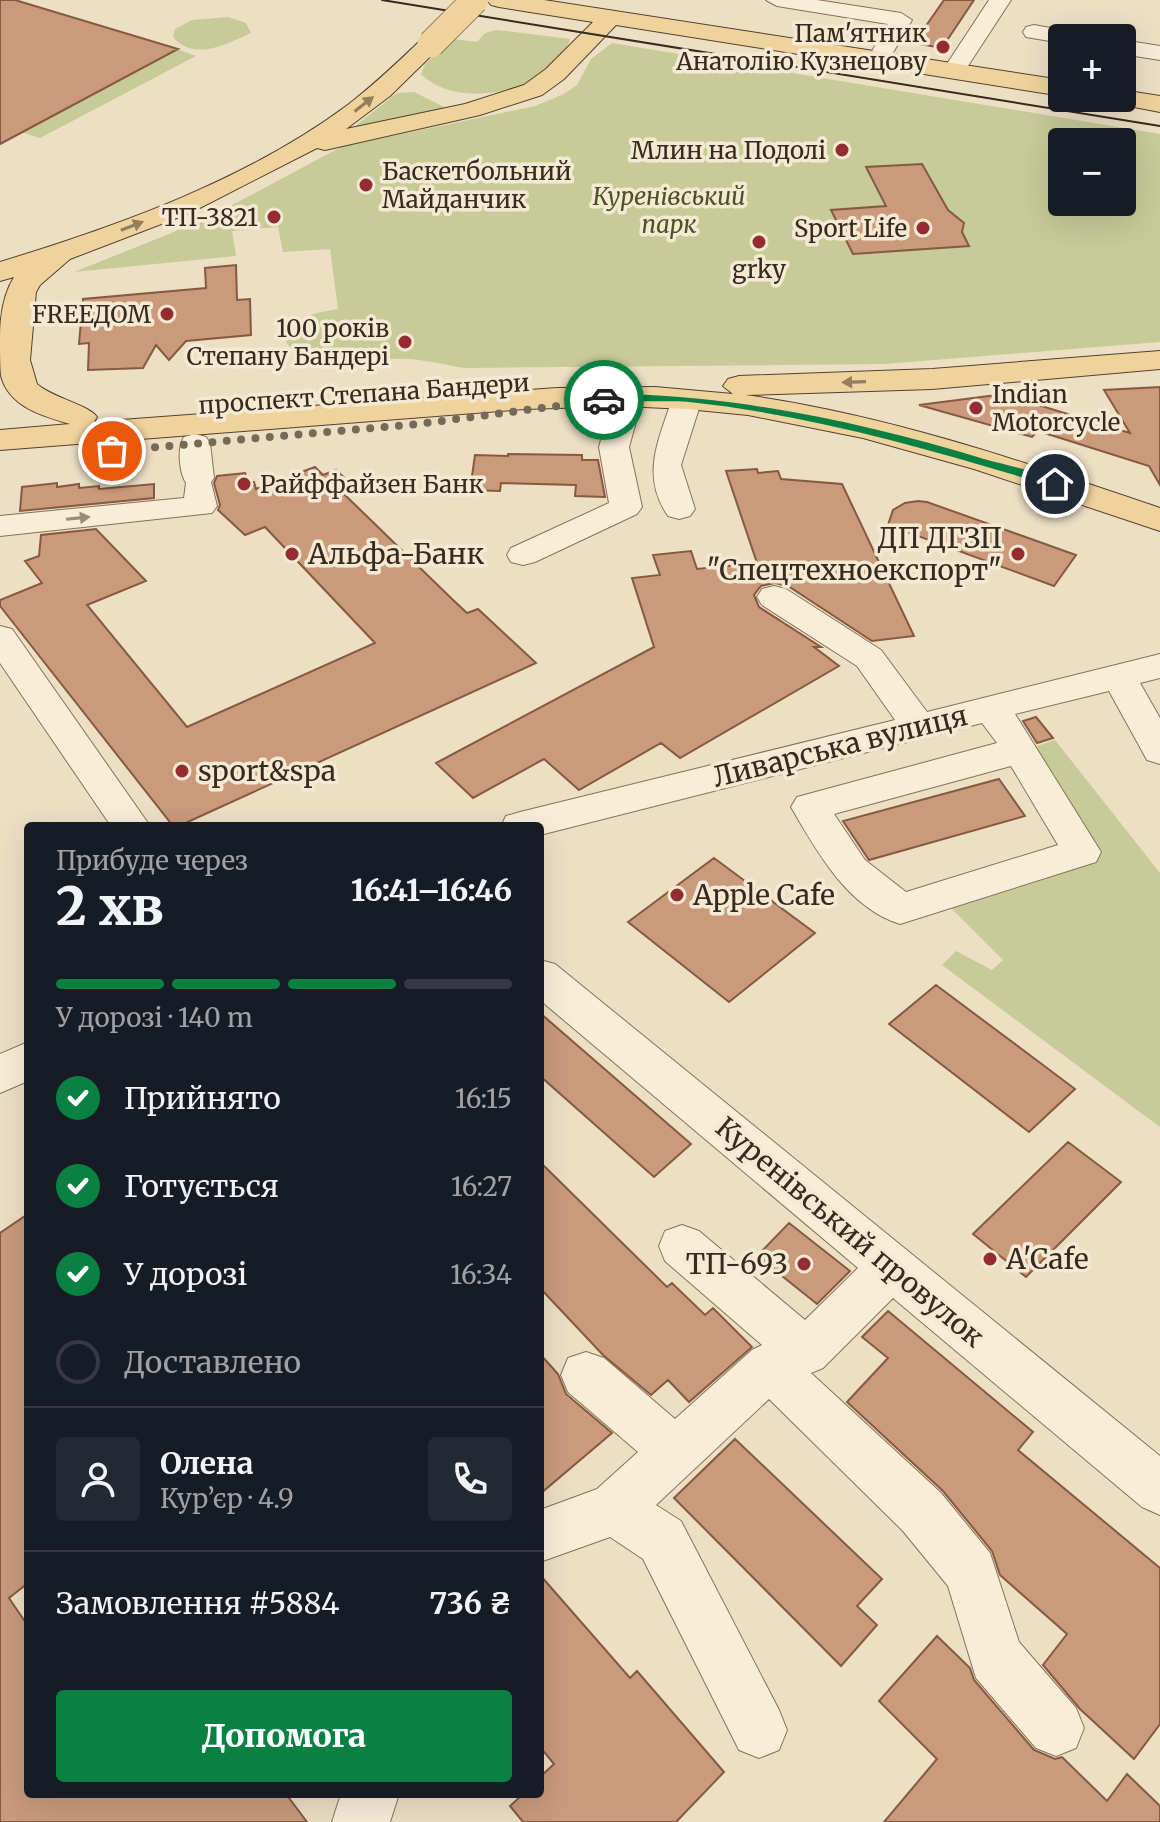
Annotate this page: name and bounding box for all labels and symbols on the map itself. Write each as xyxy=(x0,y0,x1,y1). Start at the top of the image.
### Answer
place label: Пам'ятник Анатолію Кузнецову xyxy=(675,18,927,77)
marker: Пам'ятник Анатолію Кузнецову xyxy=(934,38,952,56)
one-way arrow xyxy=(354,97,374,113)
place label: Млин на Подолі xyxy=(631,135,826,166)
marker: Млин на Подолі xyxy=(833,141,851,159)
place label: Баскетбольний Майданчик xyxy=(382,156,572,215)
marker: Баскетбольний Майданчик xyxy=(357,176,375,194)
park label: Куренівський парк xyxy=(593,181,745,240)
place label: ТП-3821 xyxy=(162,202,258,233)
marker: ТП-3821 xyxy=(265,208,283,226)
place label: Sport Life xyxy=(794,213,907,244)
one-way arrow xyxy=(120,219,144,232)
marker: Sport Life xyxy=(914,219,932,237)
marker: grky xyxy=(750,233,768,251)
place label: grky xyxy=(732,254,786,285)
place label: FREEДОМ xyxy=(32,299,151,330)
marker: FREEДОМ xyxy=(158,305,176,323)
place label: 100 років Степану Бандері xyxy=(187,313,389,372)
marker: 100 років Степану Бандері xyxy=(396,333,414,351)
courier xyxy=(564,360,644,440)
street label: проспект Степана Бандери xyxy=(197,367,531,421)
one-way arrow xyxy=(841,375,866,388)
place label: Indian Motorcycle xyxy=(992,379,1120,438)
marker: Indian Motorcycle xyxy=(967,399,985,417)
pin xyxy=(78,417,146,485)
pin xyxy=(1021,450,1089,518)
place label: Райффайзен Банк xyxy=(260,469,484,500)
marker: Райффайзен Банк xyxy=(235,475,253,493)
one-way arrow xyxy=(66,512,91,525)
place label: ДП ДГЗП "Спецтехноекспорт" xyxy=(707,520,1002,588)
place label: Альфа-Банк xyxy=(307,536,484,572)
marker: Альфа-Банк xyxy=(283,545,301,563)
marker: ДП ДГЗП "Спецтехноекспорт" xyxy=(1009,545,1027,563)
street label: Ливарська вулиця xyxy=(709,697,971,795)
place label: sport&spa xyxy=(198,753,336,789)
marker: sport&spa xyxy=(173,762,191,780)
place label: Apple Cafe xyxy=(692,877,835,913)
marker: Apple Cafe xyxy=(668,886,686,904)
street label: Куренівський провулок xyxy=(708,1109,992,1355)
place label: A'Cafe xyxy=(1005,1241,1089,1277)
place label: ТП-693 xyxy=(686,1246,788,1282)
marker: A'Cafe xyxy=(981,1250,999,1268)
marker: ТП-693 xyxy=(795,1255,813,1273)

